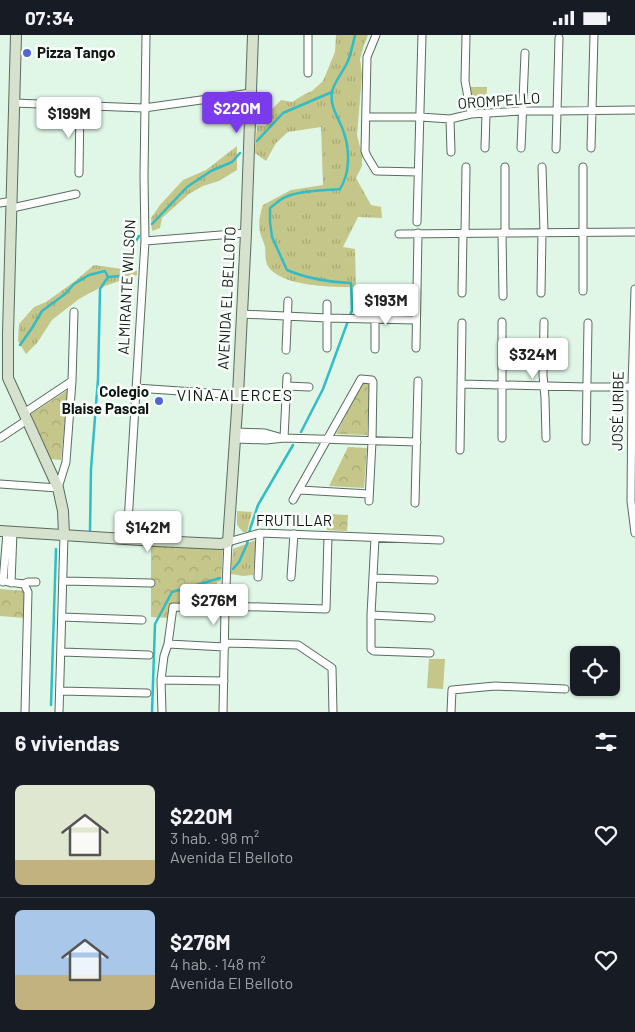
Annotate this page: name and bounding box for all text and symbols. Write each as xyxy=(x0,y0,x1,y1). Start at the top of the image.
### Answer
text: 07:34 xyxy=(25,6,74,29)
place label: Pizza Tango xyxy=(37,43,116,61)
marker: Pizza Tango xyxy=(21,47,33,59)
street label: OROMPELLO xyxy=(457,88,541,112)
pin: $220M xyxy=(202,91,272,134)
pin: $199M xyxy=(34,97,104,139)
text: $220M xyxy=(213,98,261,117)
text: $199M xyxy=(47,103,91,122)
street label: ALMIRANTE WILSON xyxy=(113,219,139,355)
street label: AVENIDA EL BELLOTO xyxy=(213,226,239,370)
pin: $193M xyxy=(351,283,421,326)
text: $193M xyxy=(364,290,408,309)
pin: $324M xyxy=(498,337,568,380)
text: $324M xyxy=(509,344,557,363)
street label: JOSÉ URIBE xyxy=(607,371,627,451)
place label: Colegio Blaise Pascal xyxy=(62,382,149,417)
district label: VIÑA ALERCES xyxy=(177,385,293,404)
marker: Colegio Blaise Pascal xyxy=(153,395,165,407)
pin: $142M xyxy=(113,511,183,553)
street label: FRUTILLAR xyxy=(256,511,332,529)
text: $142M xyxy=(126,517,170,536)
pin: $276M xyxy=(179,583,249,626)
text: $276M xyxy=(191,590,237,609)
map controls xyxy=(570,646,620,696)
button: locate xyxy=(570,646,620,696)
icon: filters xyxy=(592,728,620,756)
text: 6 viviendas xyxy=(15,730,119,755)
text: $220M xyxy=(170,803,233,828)
icon: home xyxy=(55,805,115,865)
icon: heart xyxy=(592,821,620,849)
text: 3 hab. · 98 m² xyxy=(170,828,259,847)
text: Avenida El Belloto xyxy=(170,847,293,866)
text: $276M xyxy=(170,929,230,954)
icon: home xyxy=(55,930,115,990)
icon: heart xyxy=(592,946,620,974)
text: 4 hab. · 148 m² xyxy=(170,954,266,973)
text: Avenida El Belloto xyxy=(170,973,293,992)

